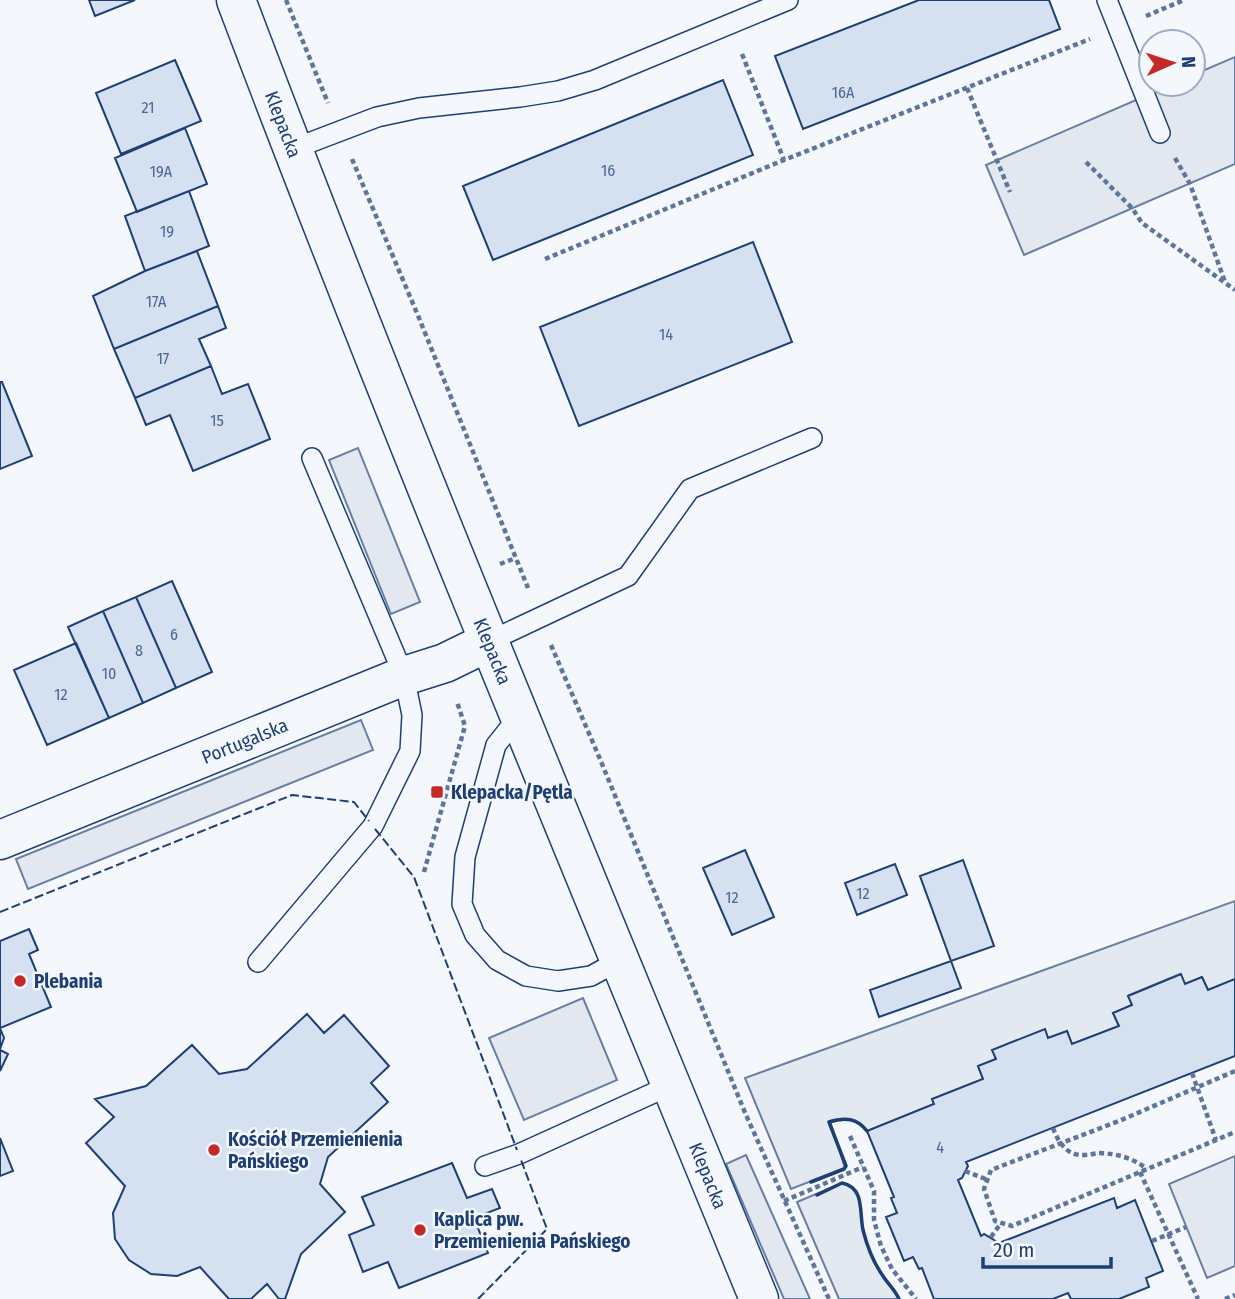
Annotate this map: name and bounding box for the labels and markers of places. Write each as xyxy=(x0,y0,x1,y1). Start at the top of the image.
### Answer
place label: Klepacka/Pętla xyxy=(451,781,573,804)
marker: Klepacka/Pętla xyxy=(429,784,445,800)
place label: Plebania xyxy=(34,970,103,993)
marker: Plebania xyxy=(12,973,28,989)
place label: Kościół Przemienienia Pańskiego xyxy=(228,1128,403,1173)
marker: Kościół Przemienienia Pańskiego xyxy=(206,1142,222,1158)
place label: Kaplica pw. Przemienienia Pańskiego xyxy=(434,1208,631,1253)
marker: Kaplica pw. Przemienienia Pańskiego xyxy=(412,1222,428,1238)

